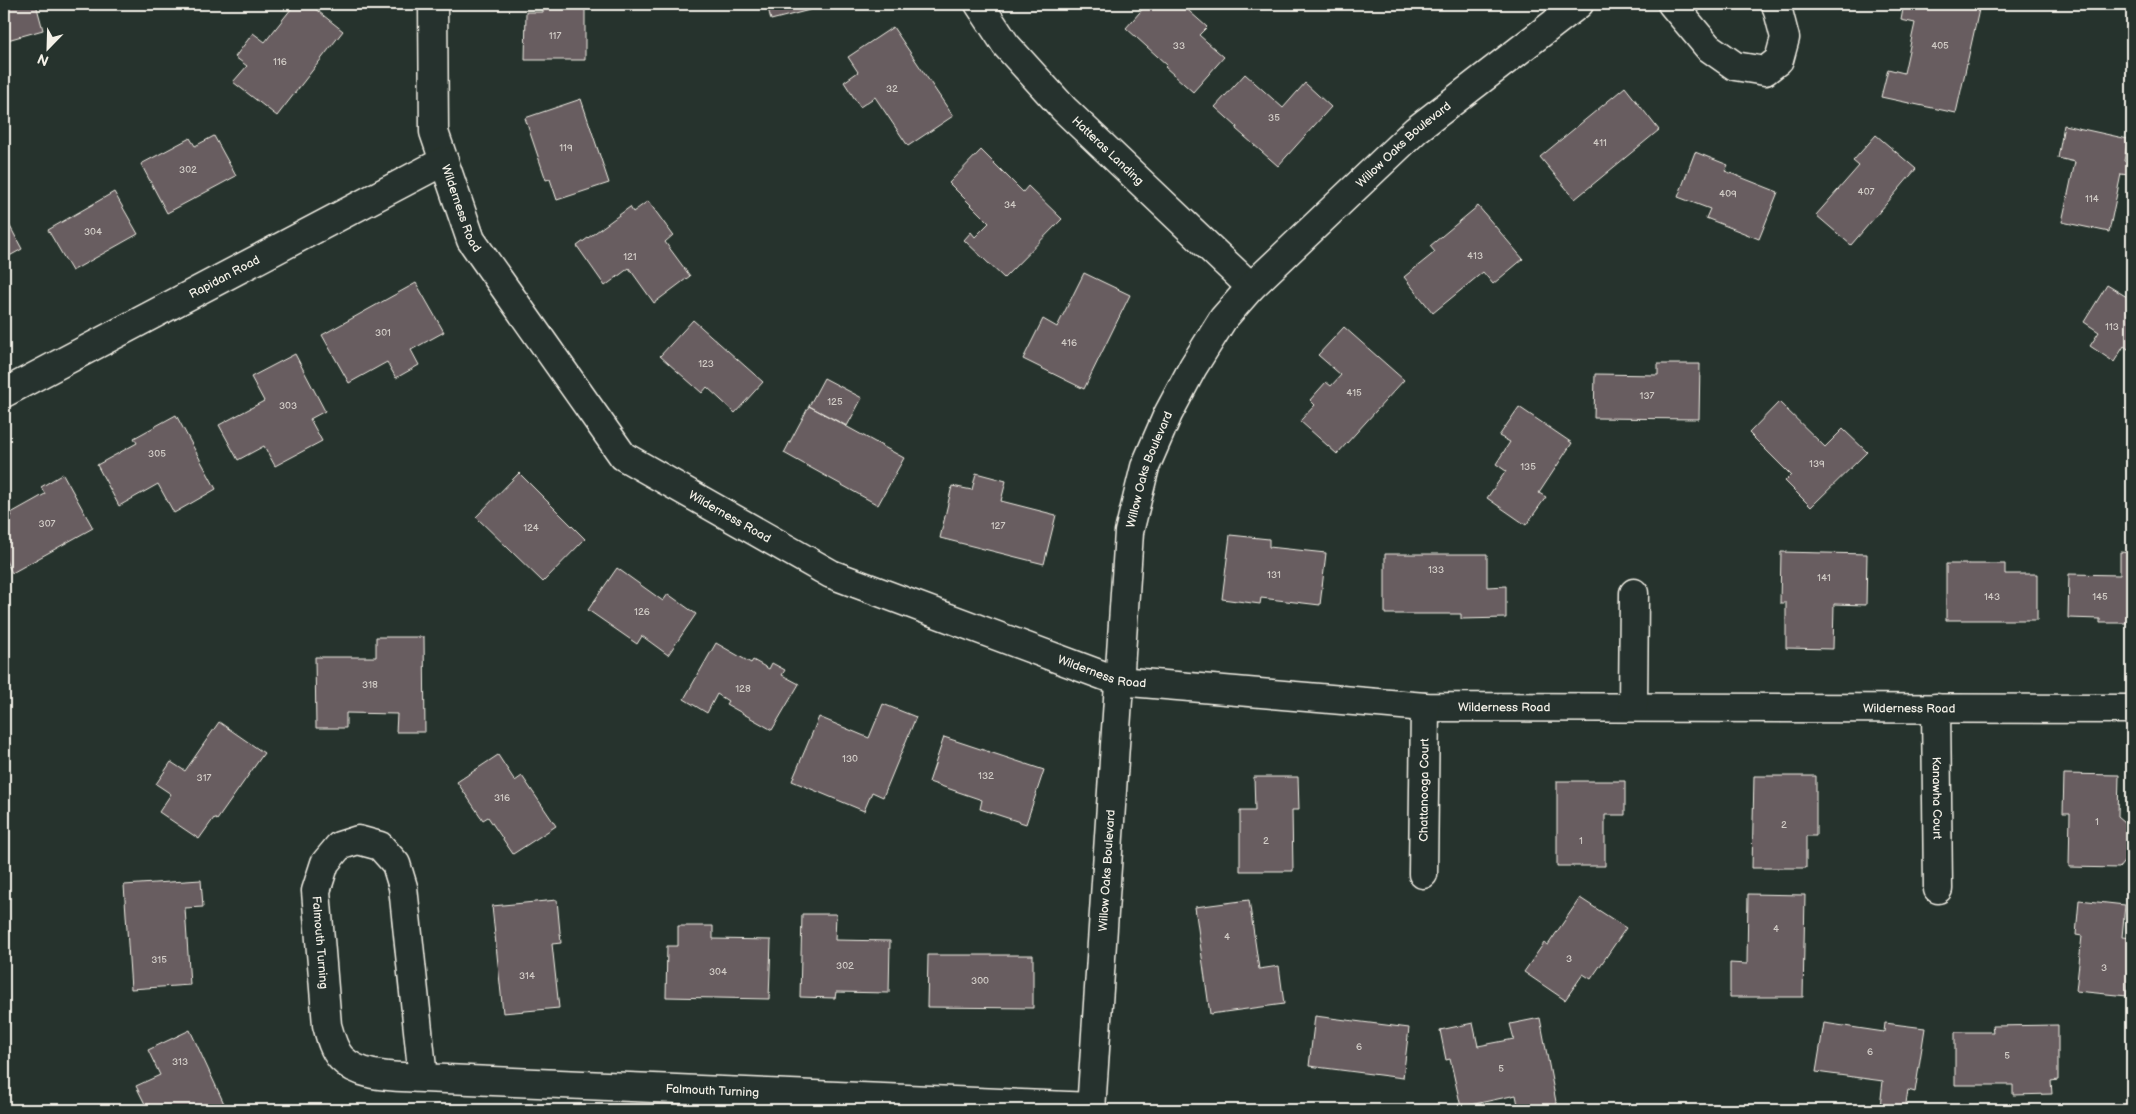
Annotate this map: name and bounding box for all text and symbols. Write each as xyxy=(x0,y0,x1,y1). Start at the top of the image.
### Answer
north arrow xyxy=(22,22,72,72)
house number: 117 xyxy=(549,30,561,42)
house number: 33 xyxy=(1173,40,1185,52)
house number: 405 xyxy=(1931,40,1949,52)
text: N xyxy=(35,50,51,69)
house number: 116 xyxy=(273,56,287,68)
house number: 32 xyxy=(886,83,898,95)
street label: Willow Oaks Boulevard xyxy=(1353,98,1454,191)
house number: 35 xyxy=(1268,112,1280,124)
street label: Hatteras Landing xyxy=(1069,113,1147,188)
house number: 411 xyxy=(1593,137,1607,149)
house number: 119 xyxy=(559,142,573,154)
street label: Wilderness Road xyxy=(438,163,485,255)
house number: 302 xyxy=(179,164,197,176)
house number: 407 xyxy=(1858,186,1875,198)
house number: 409 xyxy=(1719,188,1737,200)
house number: 114 xyxy=(2085,193,2099,205)
house number: 34 xyxy=(1004,199,1016,211)
house number: 304 xyxy=(84,226,102,238)
house number: 413 xyxy=(1467,250,1483,262)
house number: 121 xyxy=(623,251,637,263)
street label: Rapidan Road xyxy=(186,252,262,302)
house number: 113 xyxy=(2105,321,2119,333)
house number: 301 xyxy=(375,327,391,339)
house number: 416 xyxy=(1061,337,1077,349)
house number: 123 xyxy=(698,358,714,370)
house number: 415 xyxy=(1346,387,1362,399)
house number: 137 xyxy=(1640,390,1655,402)
house number: 125 xyxy=(827,396,843,408)
house number: 303 xyxy=(279,400,297,412)
street label: Willow Oaks Boulevard xyxy=(1123,409,1176,529)
house number: 305 xyxy=(148,448,166,460)
house number: 139 xyxy=(1809,458,1825,470)
house number: 135 xyxy=(1520,461,1536,473)
street label: Wilderness Road xyxy=(686,487,774,546)
house number: 307 xyxy=(39,518,56,530)
house number: 127 xyxy=(991,520,1005,532)
house number: 124 xyxy=(523,522,539,534)
house number: 133 xyxy=(1428,564,1444,576)
house number: 131 xyxy=(1267,569,1281,581)
house number: 141 xyxy=(1817,572,1831,584)
house number: 143 xyxy=(1984,591,2000,603)
house number: 145 xyxy=(2092,591,2108,603)
house number: 126 xyxy=(634,606,650,618)
street label: Wilderness Road xyxy=(1056,652,1147,691)
house number: 318 xyxy=(362,679,378,691)
house number: 128 xyxy=(735,683,751,695)
street label: Wilderness Road xyxy=(1458,700,1550,715)
street label: Wilderness Road xyxy=(1863,701,1955,716)
street label: Chattanooga Court xyxy=(1416,738,1432,842)
house number: 130 xyxy=(842,753,858,765)
street label: Kanawha Court xyxy=(1929,757,1945,840)
house number: 132 xyxy=(978,770,994,782)
house number: 317 xyxy=(197,772,212,784)
house number: 316 xyxy=(494,792,510,804)
street label: Willow Oaks Boulevard xyxy=(1095,809,1118,932)
house number: 1 xyxy=(2095,816,2099,828)
house number: 2 xyxy=(1781,819,1787,831)
house number: 2 xyxy=(1263,835,1269,847)
house number: 1 xyxy=(1579,835,1583,847)
street label: Falmouth Turning xyxy=(309,895,332,990)
house number: 4 xyxy=(1773,923,1779,935)
house number: 4 xyxy=(1224,931,1230,943)
house number: 3 xyxy=(1566,953,1572,965)
house number: 315 xyxy=(151,954,167,966)
house number: 302 xyxy=(836,960,854,972)
house number: 3 xyxy=(2101,962,2107,974)
house number: 304 xyxy=(709,966,727,978)
house number: 314 xyxy=(519,970,535,982)
house number: 300 xyxy=(971,975,989,987)
house number: 6 xyxy=(1356,1041,1362,1053)
house number: 6 xyxy=(1867,1046,1873,1058)
house number: 5 xyxy=(2004,1050,2010,1062)
house number: 313 xyxy=(172,1056,188,1068)
house number: 5 xyxy=(1498,1063,1504,1075)
street label: Falmouth Turning xyxy=(665,1081,759,1100)

